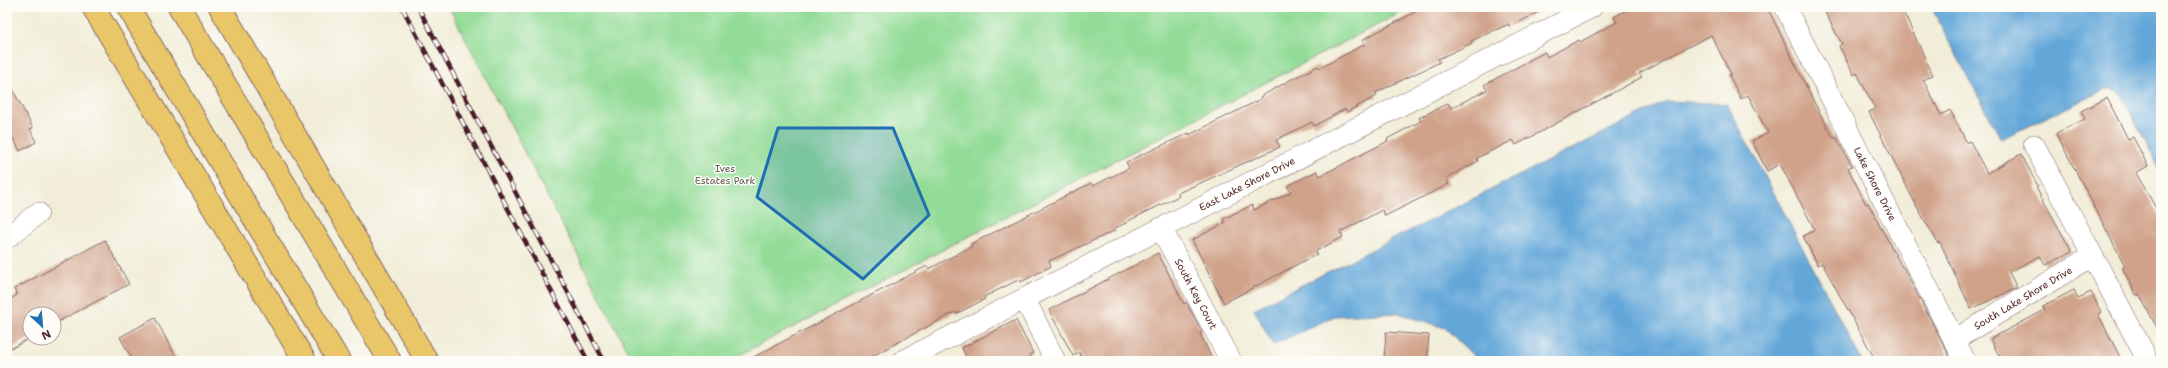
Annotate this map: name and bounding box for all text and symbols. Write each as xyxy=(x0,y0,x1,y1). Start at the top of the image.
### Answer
street label: Lake Shore Drive xyxy=(1851,145,1899,224)
street label: East Lake Shore Drive xyxy=(1197,154,1298,214)
park label: Ives Estates Park xyxy=(695,162,755,187)
street label: South Key Court xyxy=(1172,256,1220,332)
street label: South Lake Shore Drive xyxy=(1971,263,2075,333)
north arrow xyxy=(22,306,62,346)
text: N xyxy=(39,326,53,343)

